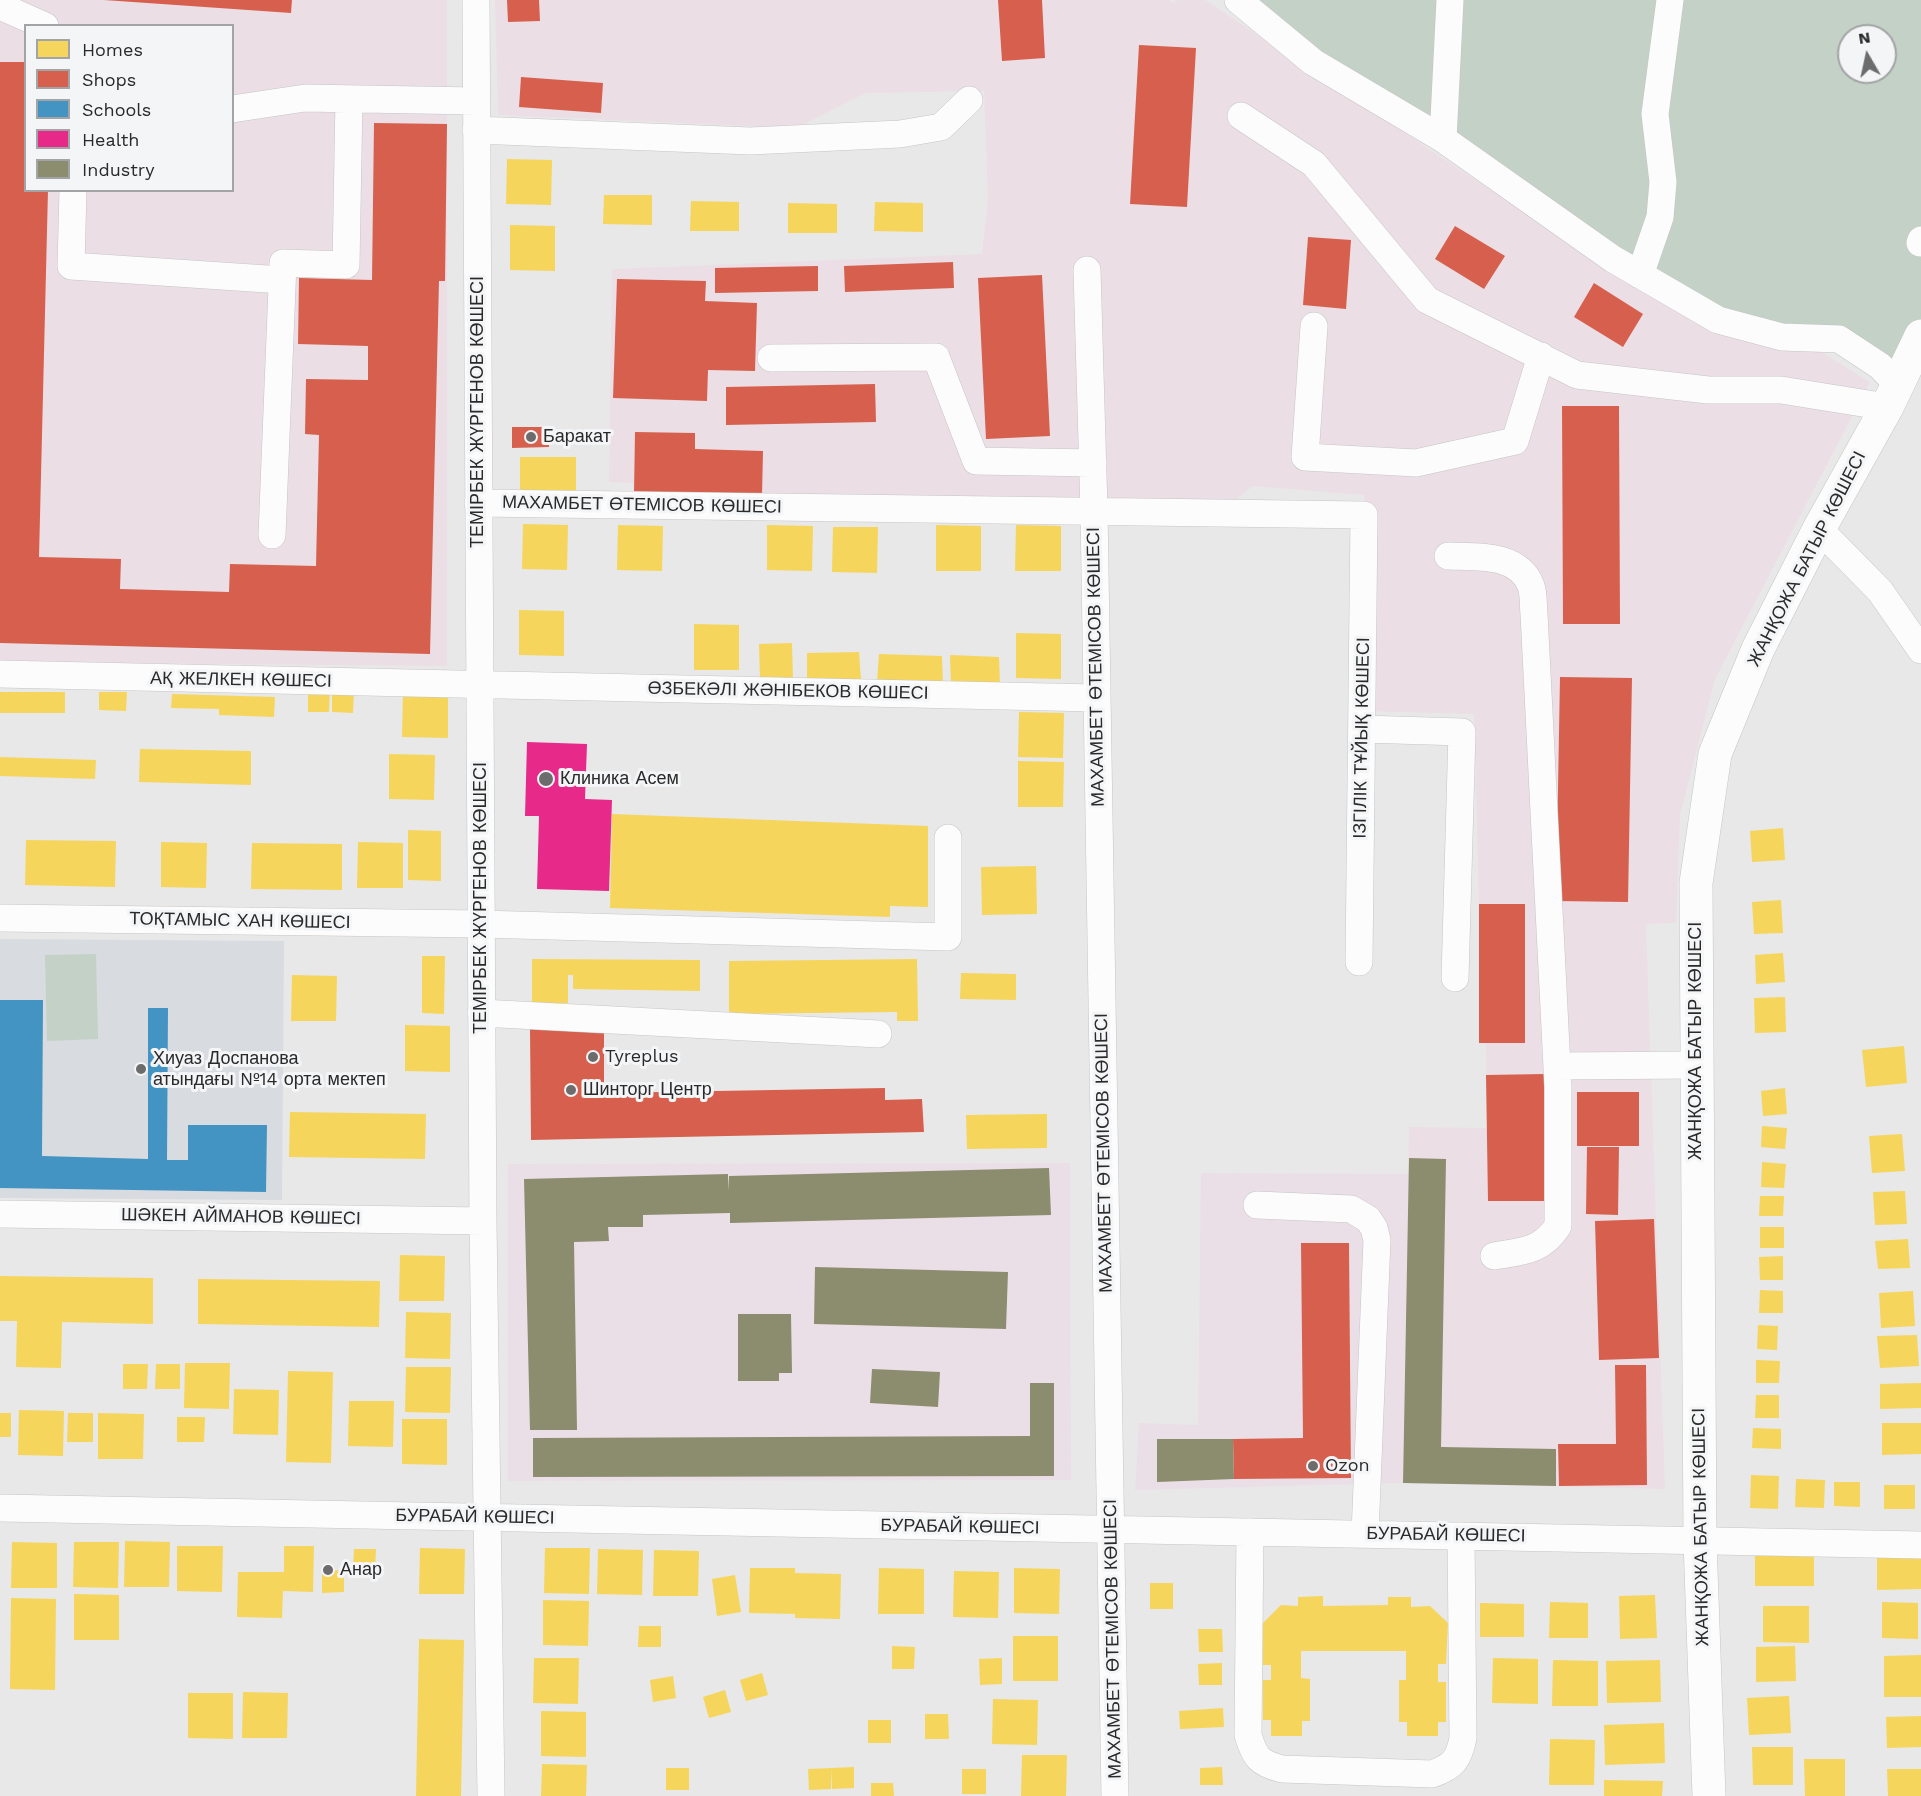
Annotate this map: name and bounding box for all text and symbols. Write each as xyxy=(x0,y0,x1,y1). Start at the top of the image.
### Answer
legend xyxy=(24,24,234,192)
north arrow xyxy=(1837,24,1897,84)
text: N xyxy=(1857,27,1872,48)
text: Homes xyxy=(82,39,143,60)
text: Shops xyxy=(82,69,136,90)
text: Schools xyxy=(82,99,151,120)
text: Health xyxy=(82,129,139,150)
text: Industry xyxy=(82,159,154,180)
street label: ТЕМІРБЕК ЖҮРГЕНОВ КӨШЕСІ xyxy=(467,276,489,548)
place label: Баракат xyxy=(543,426,611,448)
marker: Баракат xyxy=(524,430,538,444)
street label: ЖАНҚОЖА БАТЫР КӨШЕСІ xyxy=(1743,448,1871,670)
street label: МАХАМБЕТ ӨТЕМІСОВ КӨШЕСІ xyxy=(502,492,782,518)
street label: МАХАМБЕТ ӨТЕМІСОВ КӨШЕСІ xyxy=(1083,527,1109,807)
street label: ІЗГІЛІК ТҰЙЫҚ КӨШЕСІ xyxy=(1349,637,1375,839)
street label: АҚ ЖЕЛКЕН КӨШЕСІ xyxy=(150,668,332,692)
street label: ӨЗБЕКӘЛІ ЖӘНІБЕКОВ КӨШЕСІ xyxy=(647,678,929,704)
street label: ТЕМІРБЕК ЖҮРГЕНОВ КӨШЕСІ xyxy=(470,762,492,1034)
place label: Клиника Асем xyxy=(560,768,679,790)
marker: Клиника Асем xyxy=(537,770,555,788)
street label: ТОҚТАМЫС ХАН КӨШЕСІ xyxy=(129,908,351,934)
street label: ЖАНҚОЖА БАТЫР КӨШЕСІ xyxy=(1685,922,1707,1160)
street label: МАХАМБЕТ ӨТЕМІСОВ КӨШЕСІ xyxy=(1091,1013,1117,1293)
place label: Tyreplus xyxy=(605,1046,678,1068)
place label: Хиуаз Доспанова атындағы №14 орта мектеп xyxy=(153,1048,386,1090)
marker: Tyreplus xyxy=(586,1050,600,1064)
marker: Хиуаз Доспанова атындағы №14 орта мектеп xyxy=(134,1062,148,1076)
place label: Шинторг Центр xyxy=(583,1079,712,1101)
marker: Шинторг Центр xyxy=(564,1083,578,1097)
street label: ШӘКЕН АЙМАНОВ КӨШЕСІ xyxy=(121,1204,361,1230)
street label: ЖАНҚОЖА БАТЫР КӨШЕСІ xyxy=(1688,1408,1714,1646)
place label: Ozon xyxy=(1325,1455,1370,1477)
marker: Ozon xyxy=(1306,1459,1320,1473)
street label: МАХАМБЕТ ӨТЕМІСОВ КӨШЕСІ xyxy=(1100,1499,1126,1779)
street label: БУРАБАЙ КӨШЕСІ xyxy=(395,1505,555,1529)
street label: БУРАБАЙ КӨШЕСІ xyxy=(880,1515,1040,1539)
street label: БУРАБАЙ КӨШЕСІ xyxy=(1366,1523,1526,1547)
place label: Анар xyxy=(340,1559,382,1581)
marker: Анар xyxy=(321,1563,335,1577)

